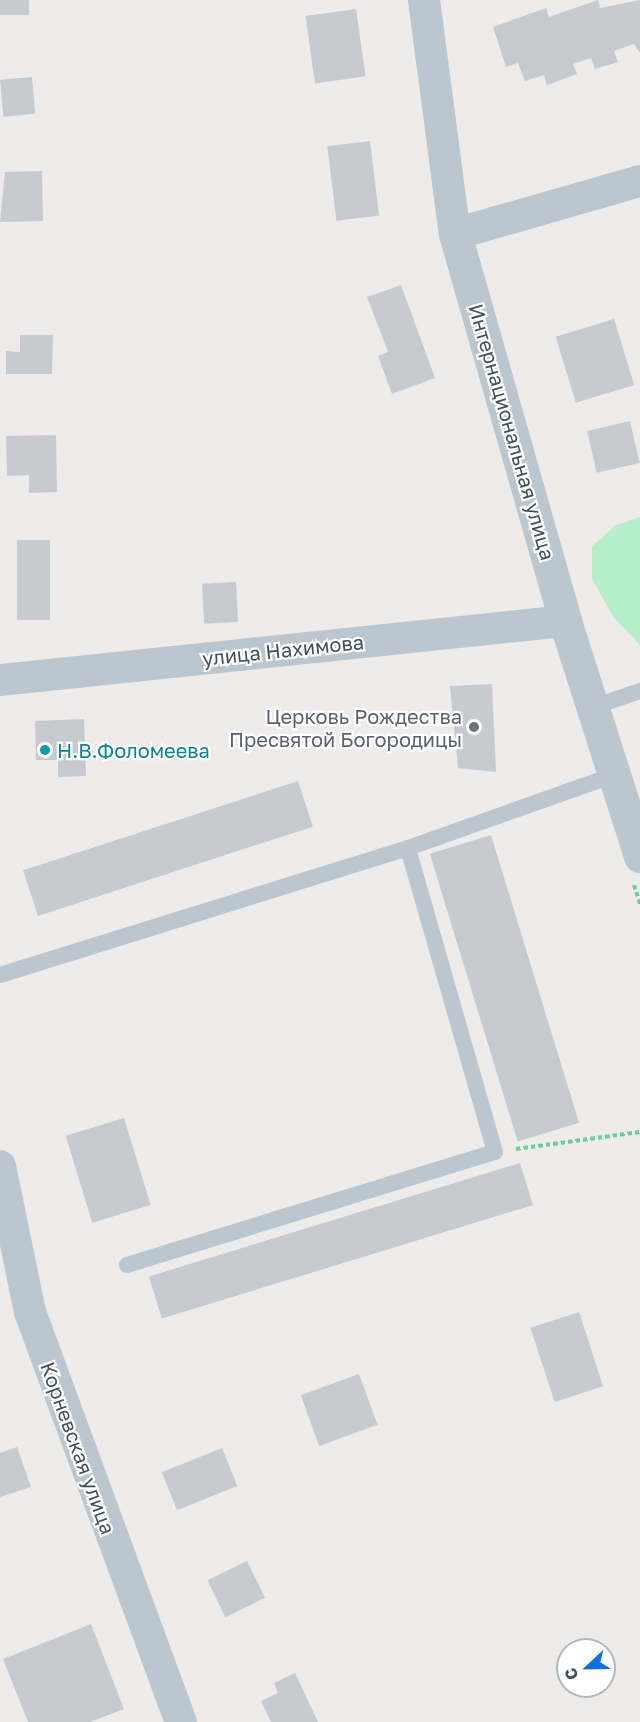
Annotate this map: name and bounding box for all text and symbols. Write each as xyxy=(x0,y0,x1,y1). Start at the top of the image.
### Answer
street label: Интернациональная улица xyxy=(464,301,560,563)
street label: улица Нахимова xyxy=(201,630,365,670)
place label: Церковь Рождества Пресвятой Богородицы xyxy=(229,704,462,751)
marker: Церковь Рождества Пресвятой Богородицы xyxy=(467,720,481,734)
place label: Н.В.Фоломеева xyxy=(57,738,210,762)
marker: Н.В.Фоломеева xyxy=(38,743,52,757)
street label: Корневская улица xyxy=(36,1359,120,1537)
north arrow xyxy=(556,1638,616,1698)
text: С xyxy=(560,1665,583,1683)

